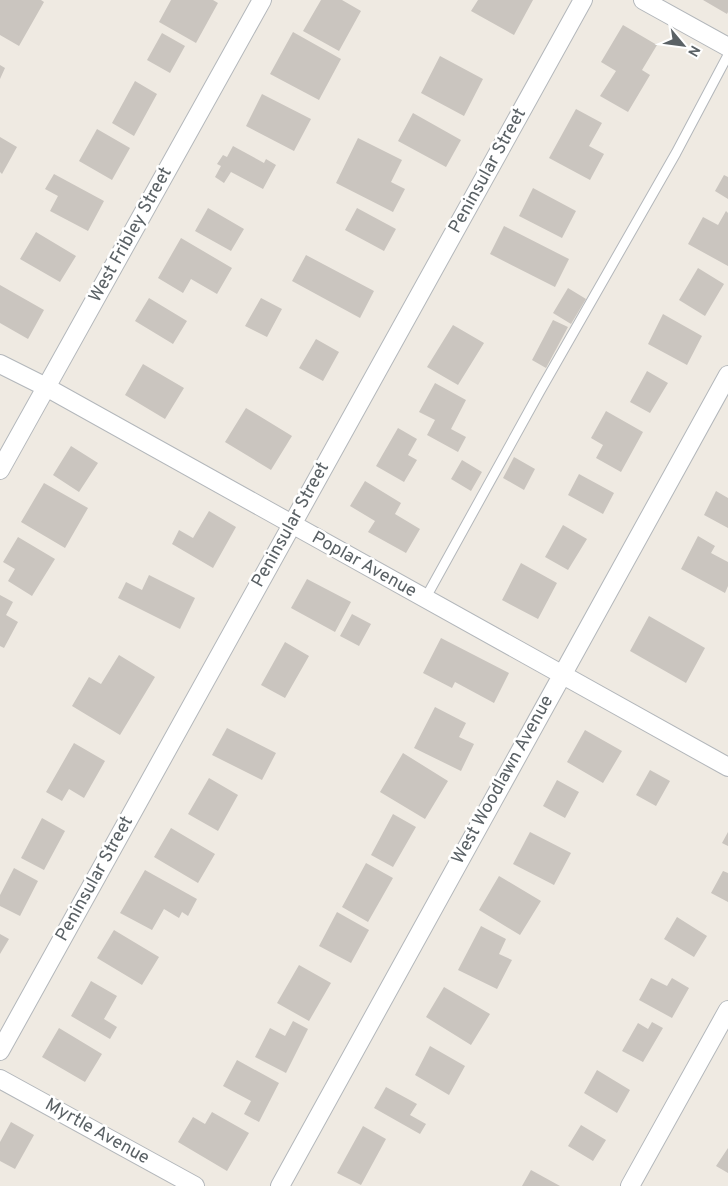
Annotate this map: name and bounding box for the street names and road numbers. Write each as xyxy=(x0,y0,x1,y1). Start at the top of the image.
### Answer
street label: Peninsular Street xyxy=(444,104,532,238)
street label: West Fribley Street xyxy=(84,163,178,307)
street label: Peninsular Street xyxy=(247,458,335,592)
street label: Poplar Avenue xyxy=(307,527,421,603)
street label: West Woodlawn Avenue xyxy=(447,692,559,868)
street label: Peninsular Street xyxy=(51,812,139,946)
street label: Myrtle Avenue xyxy=(41,1094,153,1170)

